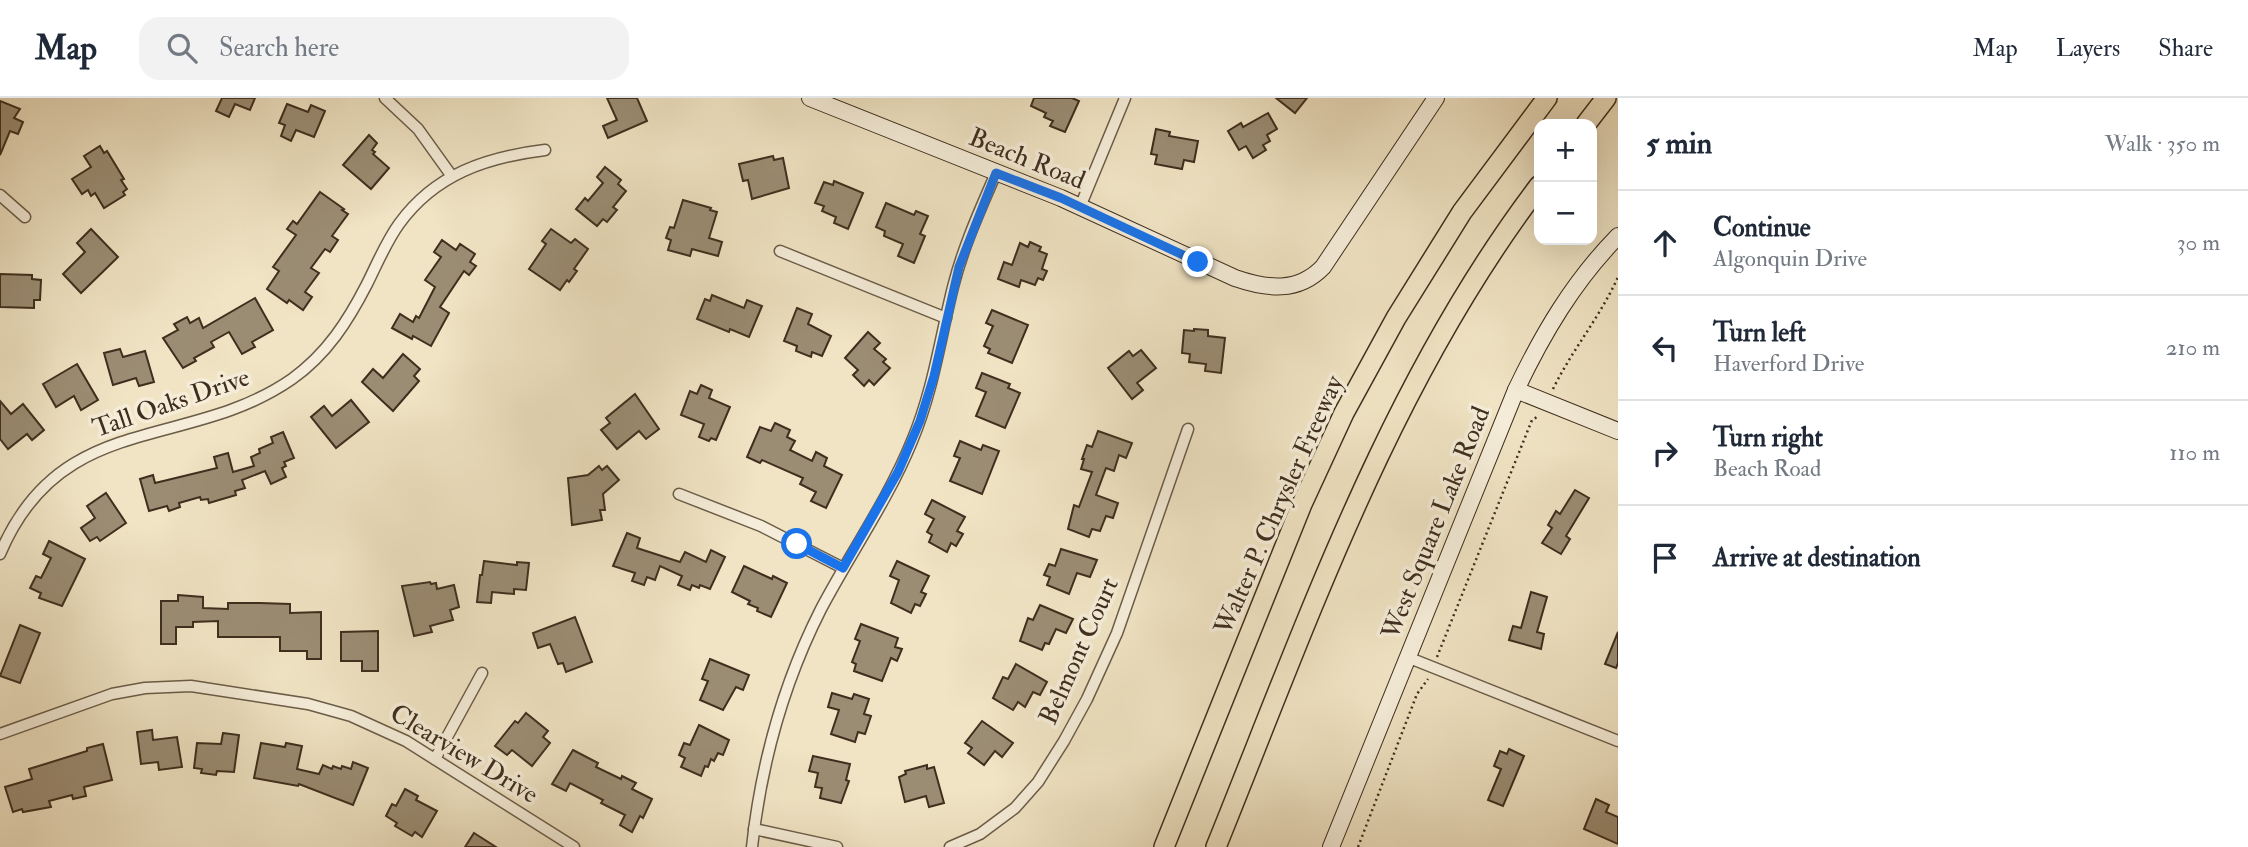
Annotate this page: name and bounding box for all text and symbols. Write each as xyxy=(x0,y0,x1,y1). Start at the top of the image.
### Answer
search box xyxy=(139,17,629,80)
text: Map xyxy=(35,28,97,69)
icon: search xyxy=(163,29,201,67)
text: Search here xyxy=(219,32,339,64)
text: Map xyxy=(1973,33,2018,64)
text: Layers xyxy=(2056,33,2120,64)
text: Share xyxy=(2158,33,2213,64)
map controls xyxy=(1534,119,1597,245)
button: + xyxy=(1534,119,1597,182)
street label: Beach Road xyxy=(964,121,1090,197)
text: 5 min xyxy=(1646,125,1712,162)
text: Walk · 350 m xyxy=(2105,129,2220,158)
button: − xyxy=(1534,182,1597,245)
text: Continue xyxy=(1713,212,1811,244)
icon: ahead xyxy=(1646,224,1684,262)
text: 30 m xyxy=(2177,228,2220,257)
text: Algonquin Drive xyxy=(1713,244,1867,273)
route end xyxy=(1182,246,1213,277)
text: Turn left xyxy=(1713,317,1806,349)
icon: left xyxy=(1646,329,1684,367)
text: 210 m xyxy=(2166,333,2220,362)
text: Haverford Drive xyxy=(1713,349,1864,378)
street label: Tall Oaks Drive xyxy=(88,361,254,445)
street label: Walter P. Chrysler Freeway xyxy=(1207,370,1351,640)
street label: West Square Lake Road xyxy=(1374,402,1497,645)
text: Turn right xyxy=(1713,422,1823,454)
icon: right xyxy=(1646,434,1684,472)
text: 110 m xyxy=(2169,438,2220,467)
text: Beach Road xyxy=(1713,454,1821,483)
route start xyxy=(781,528,812,559)
icon: arrive xyxy=(1646,539,1684,577)
text: Arrive at destination xyxy=(1713,542,1921,574)
street label: Belmont Court xyxy=(1032,573,1126,729)
street label: Clearview Drive xyxy=(384,697,544,811)

